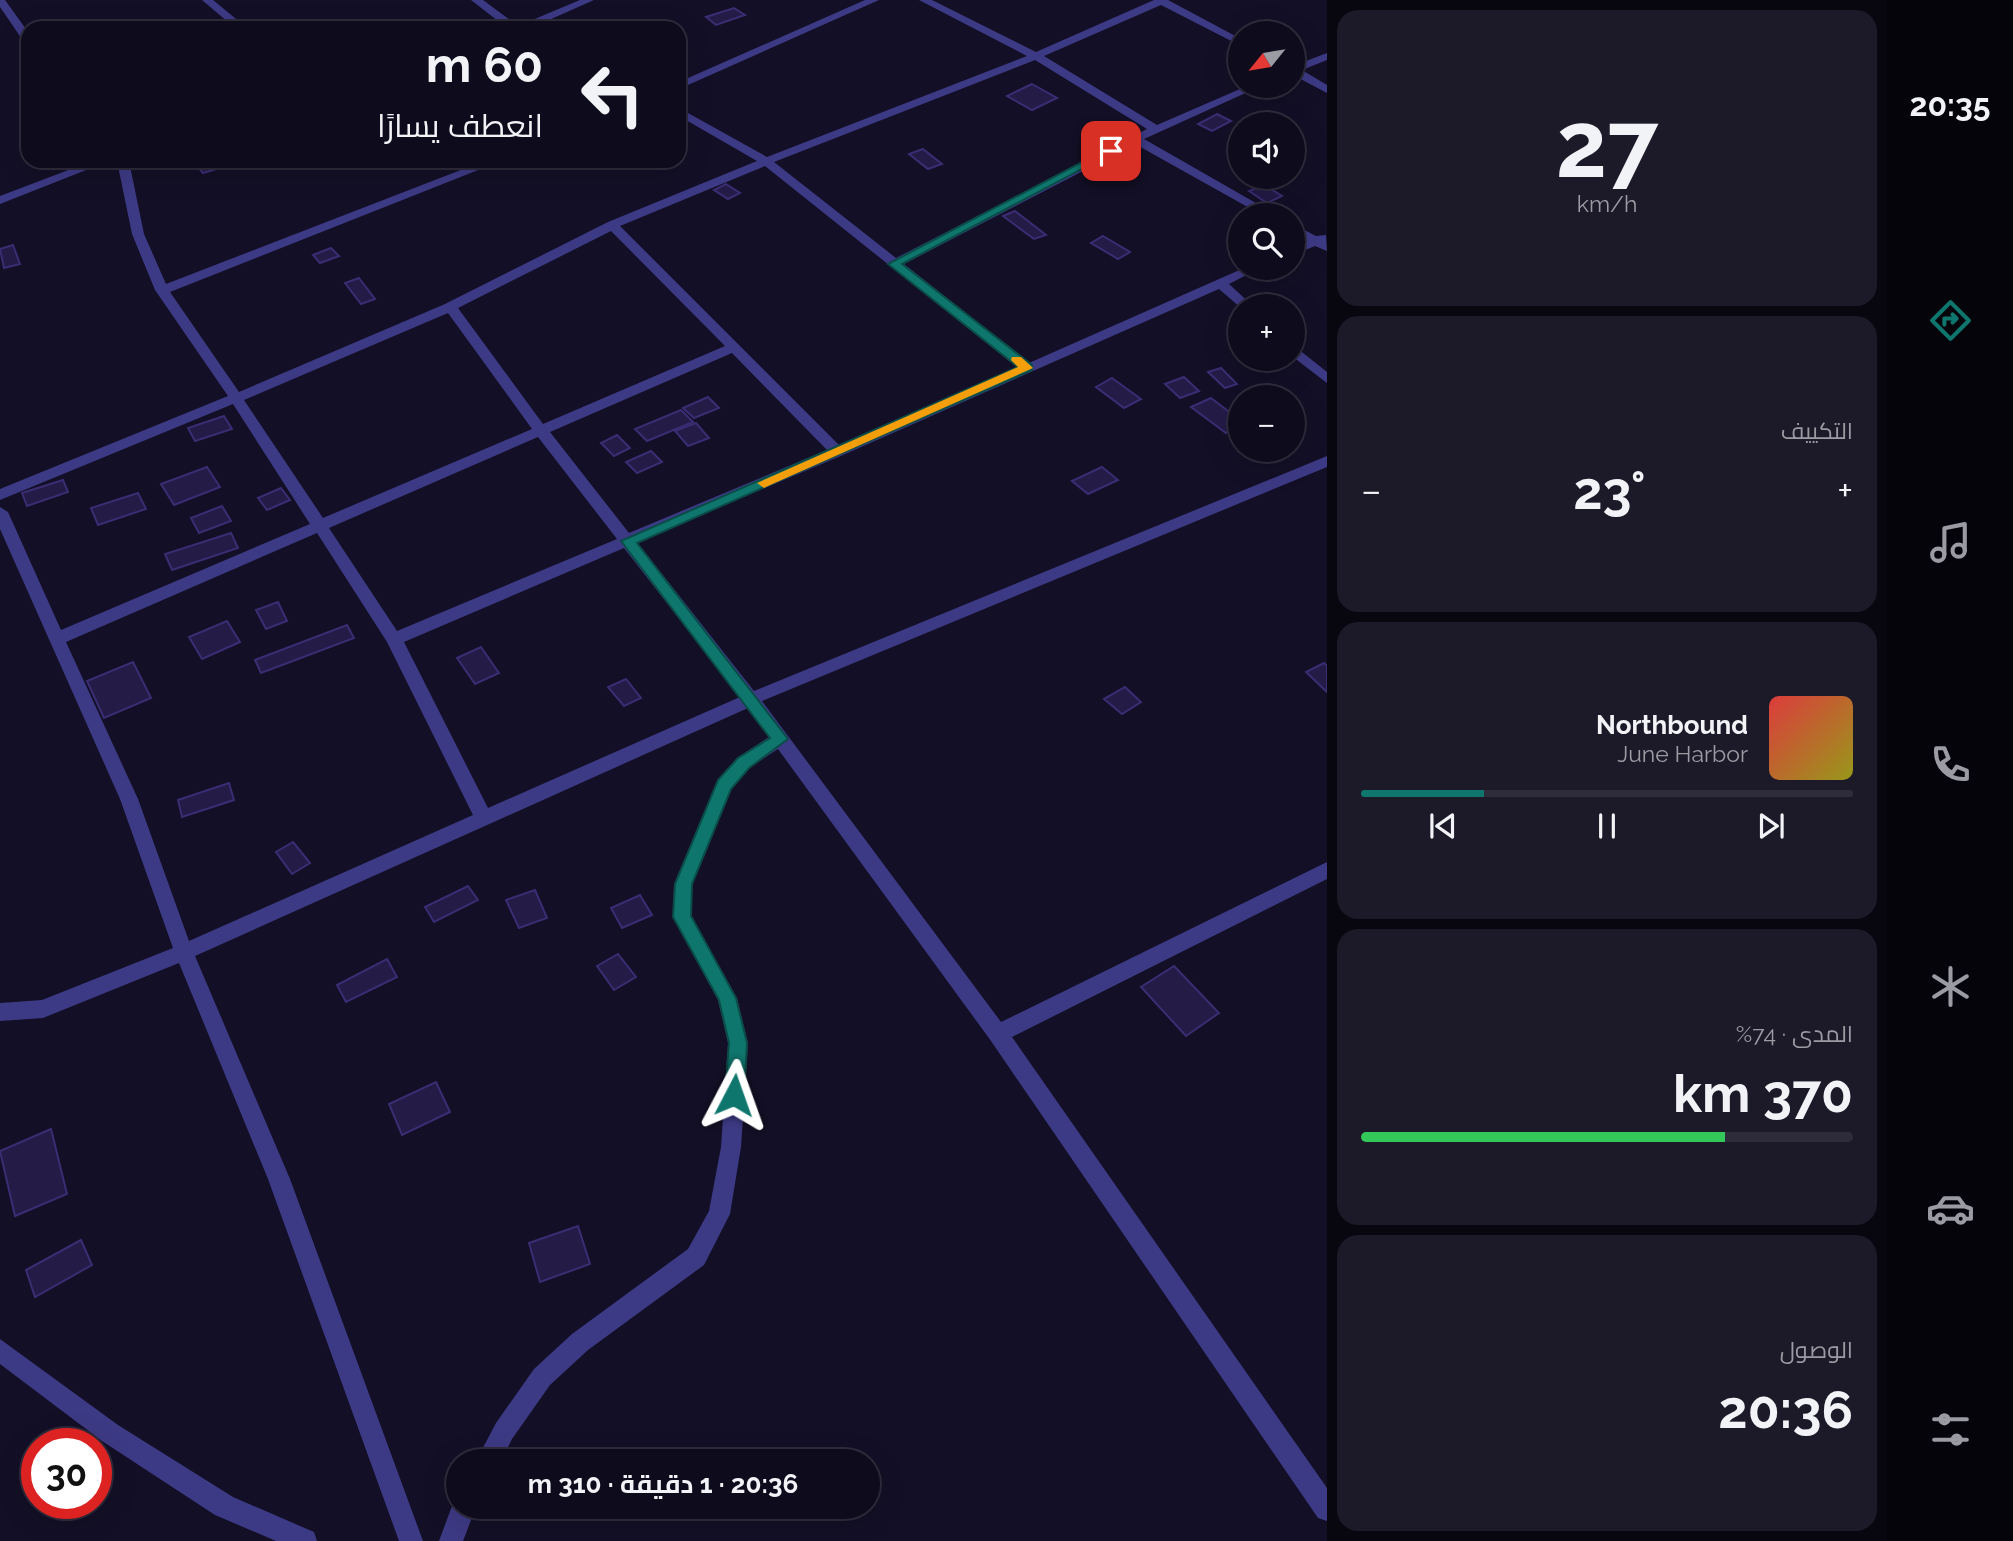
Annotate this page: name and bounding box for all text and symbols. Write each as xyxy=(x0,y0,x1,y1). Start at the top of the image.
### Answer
north arrow xyxy=(1228,21,1306,98)
map controls xyxy=(1228,21,1305,462)
text: 60 m xyxy=(426,36,543,93)
icon: left xyxy=(567,49,658,140)
text: 20:35 xyxy=(1909,86,1991,123)
text: 27 xyxy=(1556,91,1658,198)
text: انعطف يسارًا xyxy=(377,107,543,144)
button: sound xyxy=(1228,112,1305,189)
pin xyxy=(1081,121,1141,181)
icon: arrive xyxy=(1092,132,1130,170)
text: km/h xyxy=(1577,190,1637,217)
button: search xyxy=(1228,203,1305,280)
button: + xyxy=(1228,294,1305,371)
icon: directions xyxy=(1926,296,1975,345)
button: − xyxy=(1228,385,1305,462)
text: التكييف xyxy=(1781,417,1853,444)
text: 23° xyxy=(1573,460,1646,521)
text: − xyxy=(1361,468,1381,513)
text: + xyxy=(1837,468,1853,513)
icon: music xyxy=(1926,518,1975,567)
text: Northbound xyxy=(1596,710,1748,740)
text: June Harbor xyxy=(1617,740,1748,767)
icon: phone xyxy=(1926,740,1975,789)
icon: previous xyxy=(1424,807,1462,845)
icon: pause xyxy=(1588,807,1626,845)
icon: next xyxy=(1752,807,1790,845)
icon: climate xyxy=(1926,962,1975,1011)
text: المدى · 74% xyxy=(1736,1020,1853,1047)
position arrow xyxy=(697,1058,771,1132)
text: 370 km xyxy=(1673,1063,1853,1124)
icon: car xyxy=(1926,1184,1975,1233)
text: الوصول xyxy=(1780,1336,1853,1363)
text: 20:36 xyxy=(1718,1379,1853,1440)
icon: filters xyxy=(1926,1405,1975,1454)
speed limit sign: 30 xyxy=(21,1428,112,1519)
text: 20:36 · 1 دقيقة · 310 m xyxy=(528,1469,798,1499)

